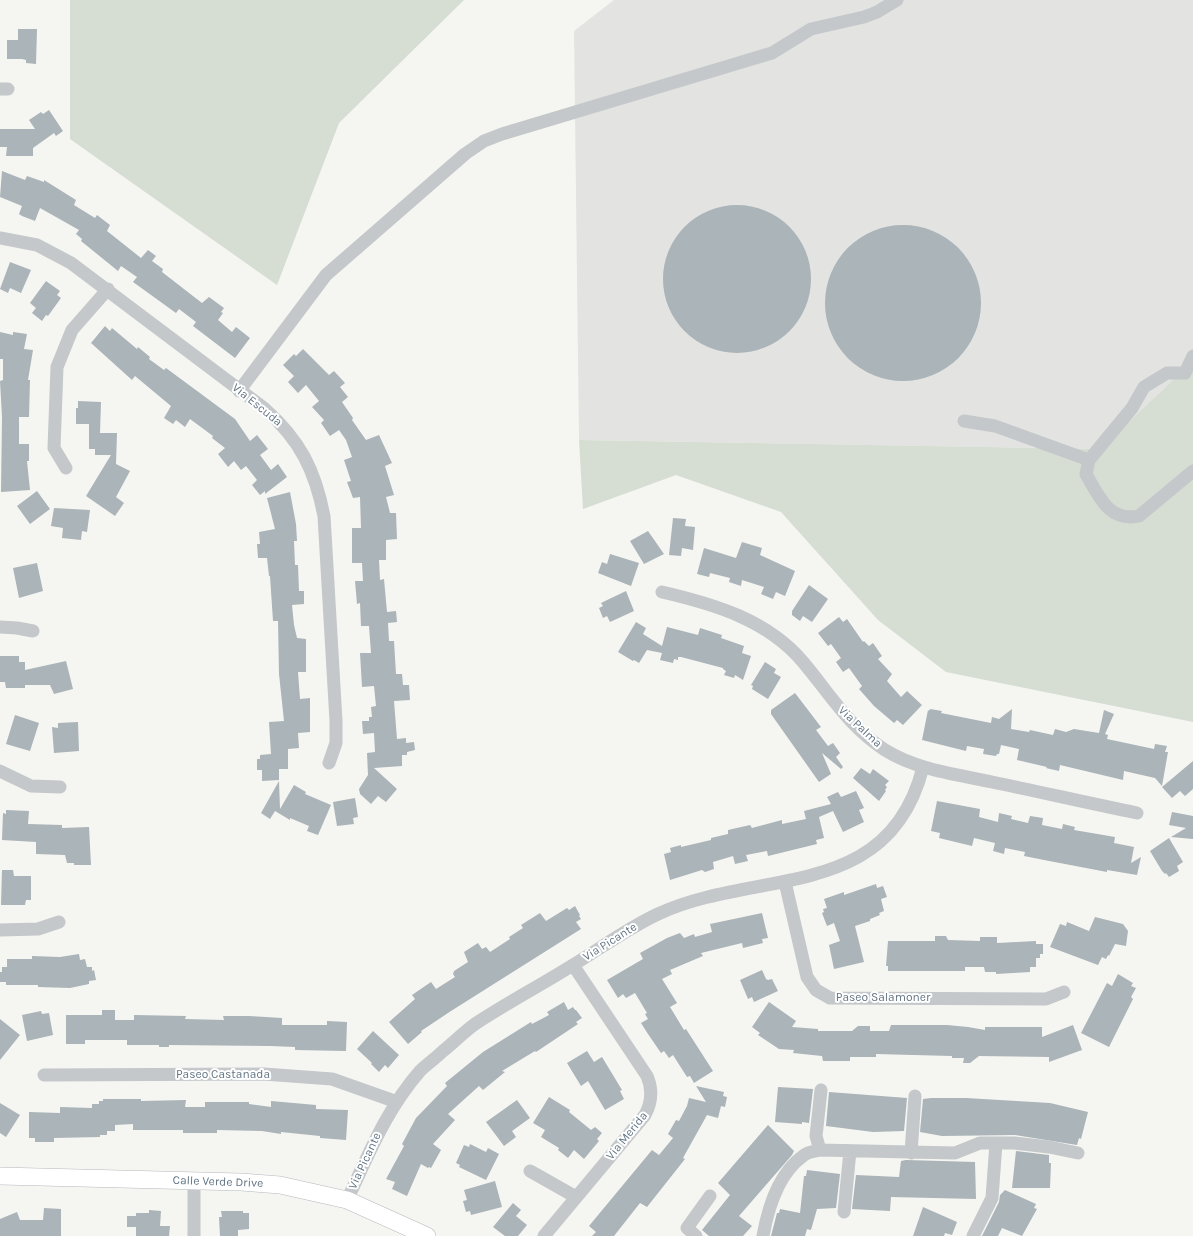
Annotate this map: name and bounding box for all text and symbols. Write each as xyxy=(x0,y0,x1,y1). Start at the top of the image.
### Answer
street label: Via Escuda xyxy=(229,381,285,429)
street label: Via Palma xyxy=(835,703,885,751)
street label: Via Picante xyxy=(580,920,640,964)
street label: Paseo Salamoner xyxy=(836,991,930,1005)
street label: Paseo Castanada xyxy=(176,1068,270,1082)
street label: Via Merida xyxy=(603,1109,651,1163)
street label: Via Picante xyxy=(346,1130,384,1192)
street label: Calle Verde Drive xyxy=(172,1173,264,1191)

